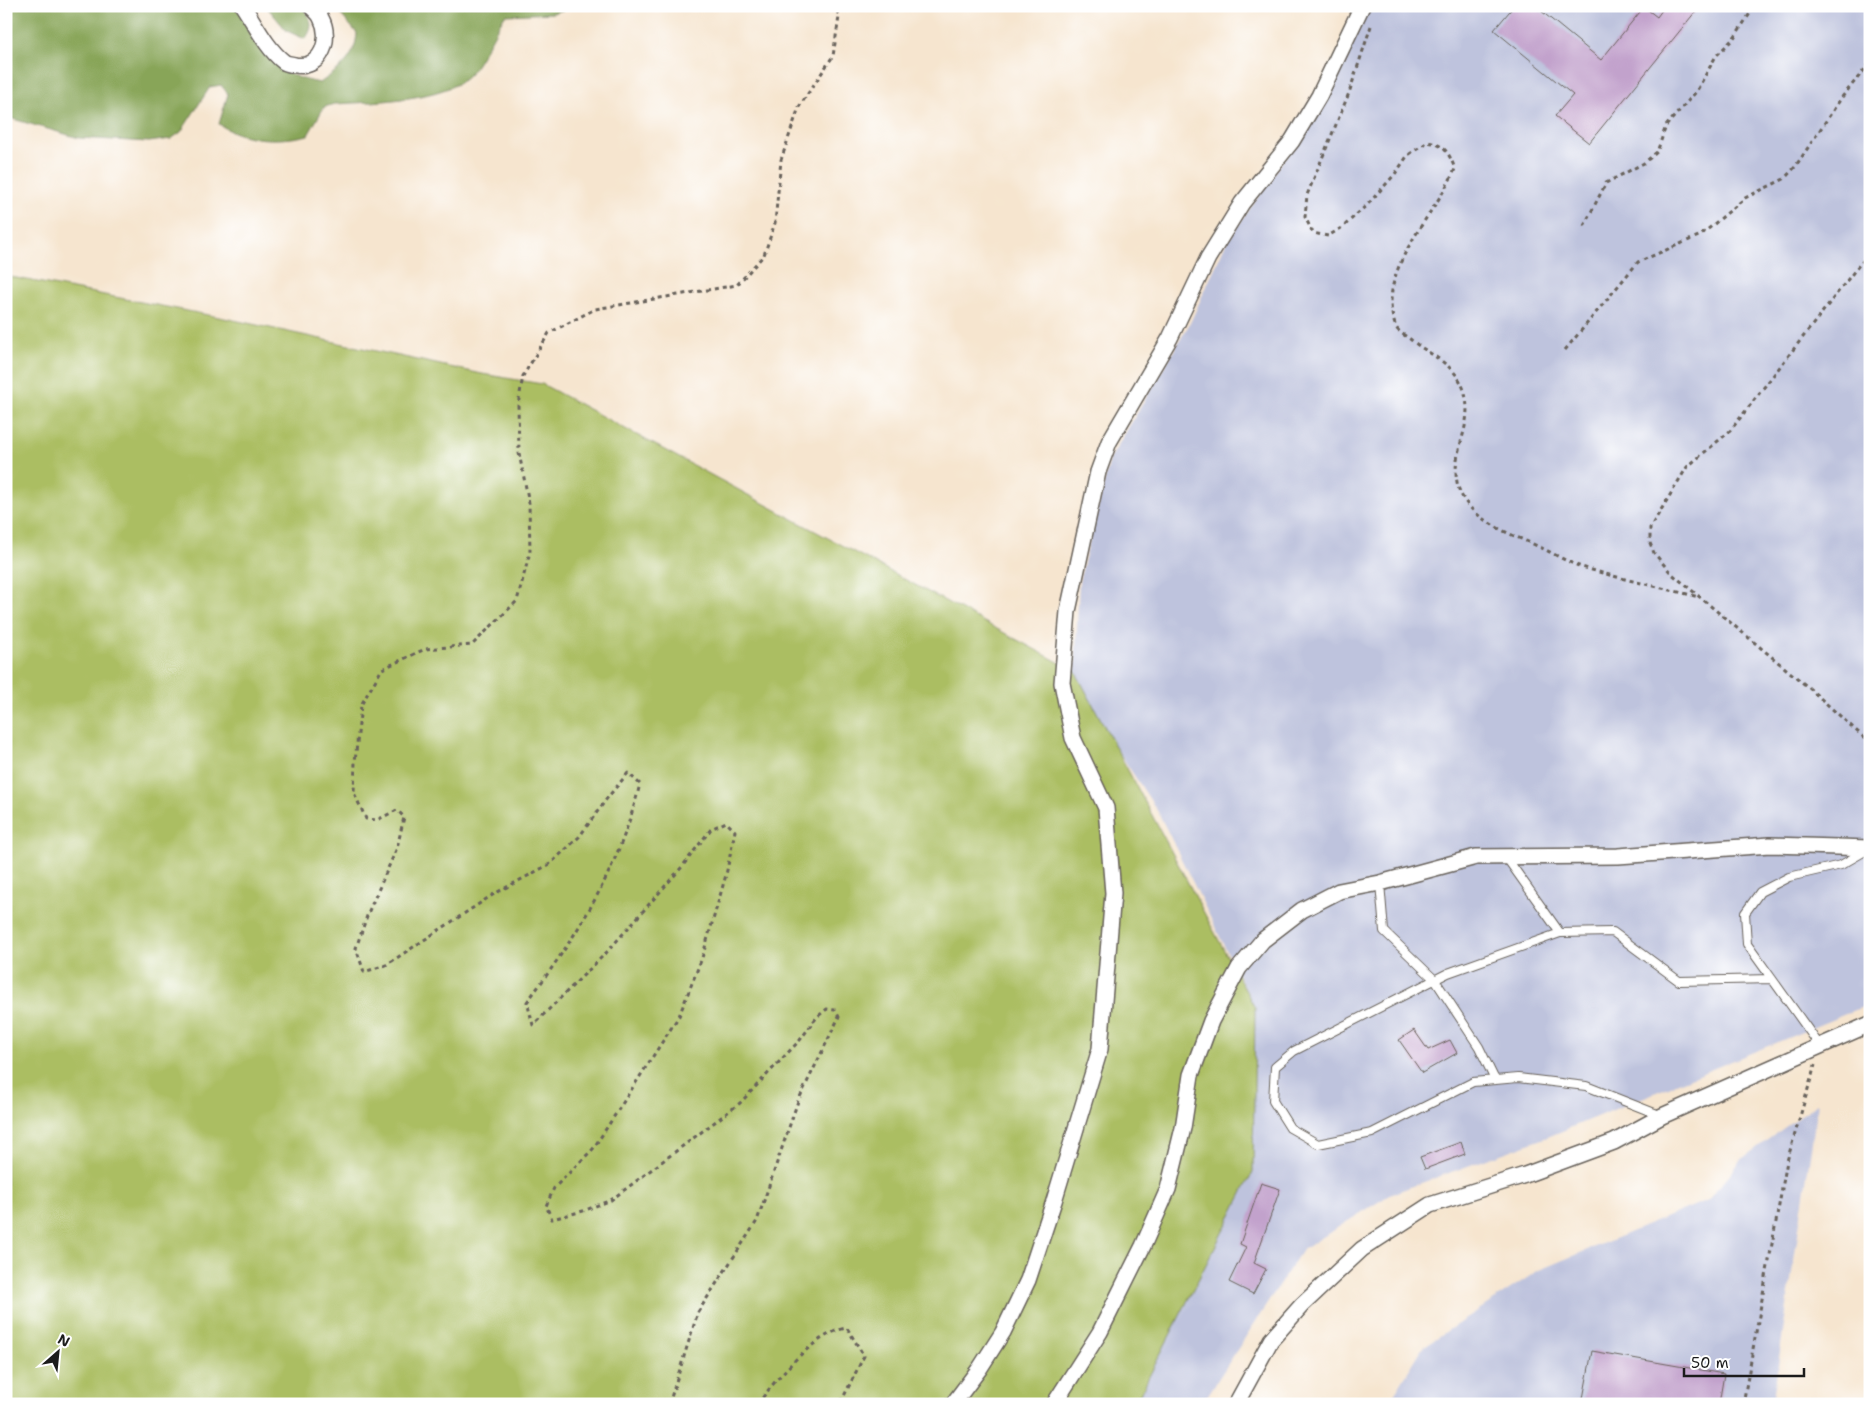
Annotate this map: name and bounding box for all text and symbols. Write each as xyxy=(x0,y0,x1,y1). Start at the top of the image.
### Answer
north arrow xyxy=(32,1328,82,1378)
text: N xyxy=(55,1330,73,1351)
scale bar xyxy=(1684,1345,1804,1377)
text: 50 m xyxy=(1691,1353,1729,1373)

